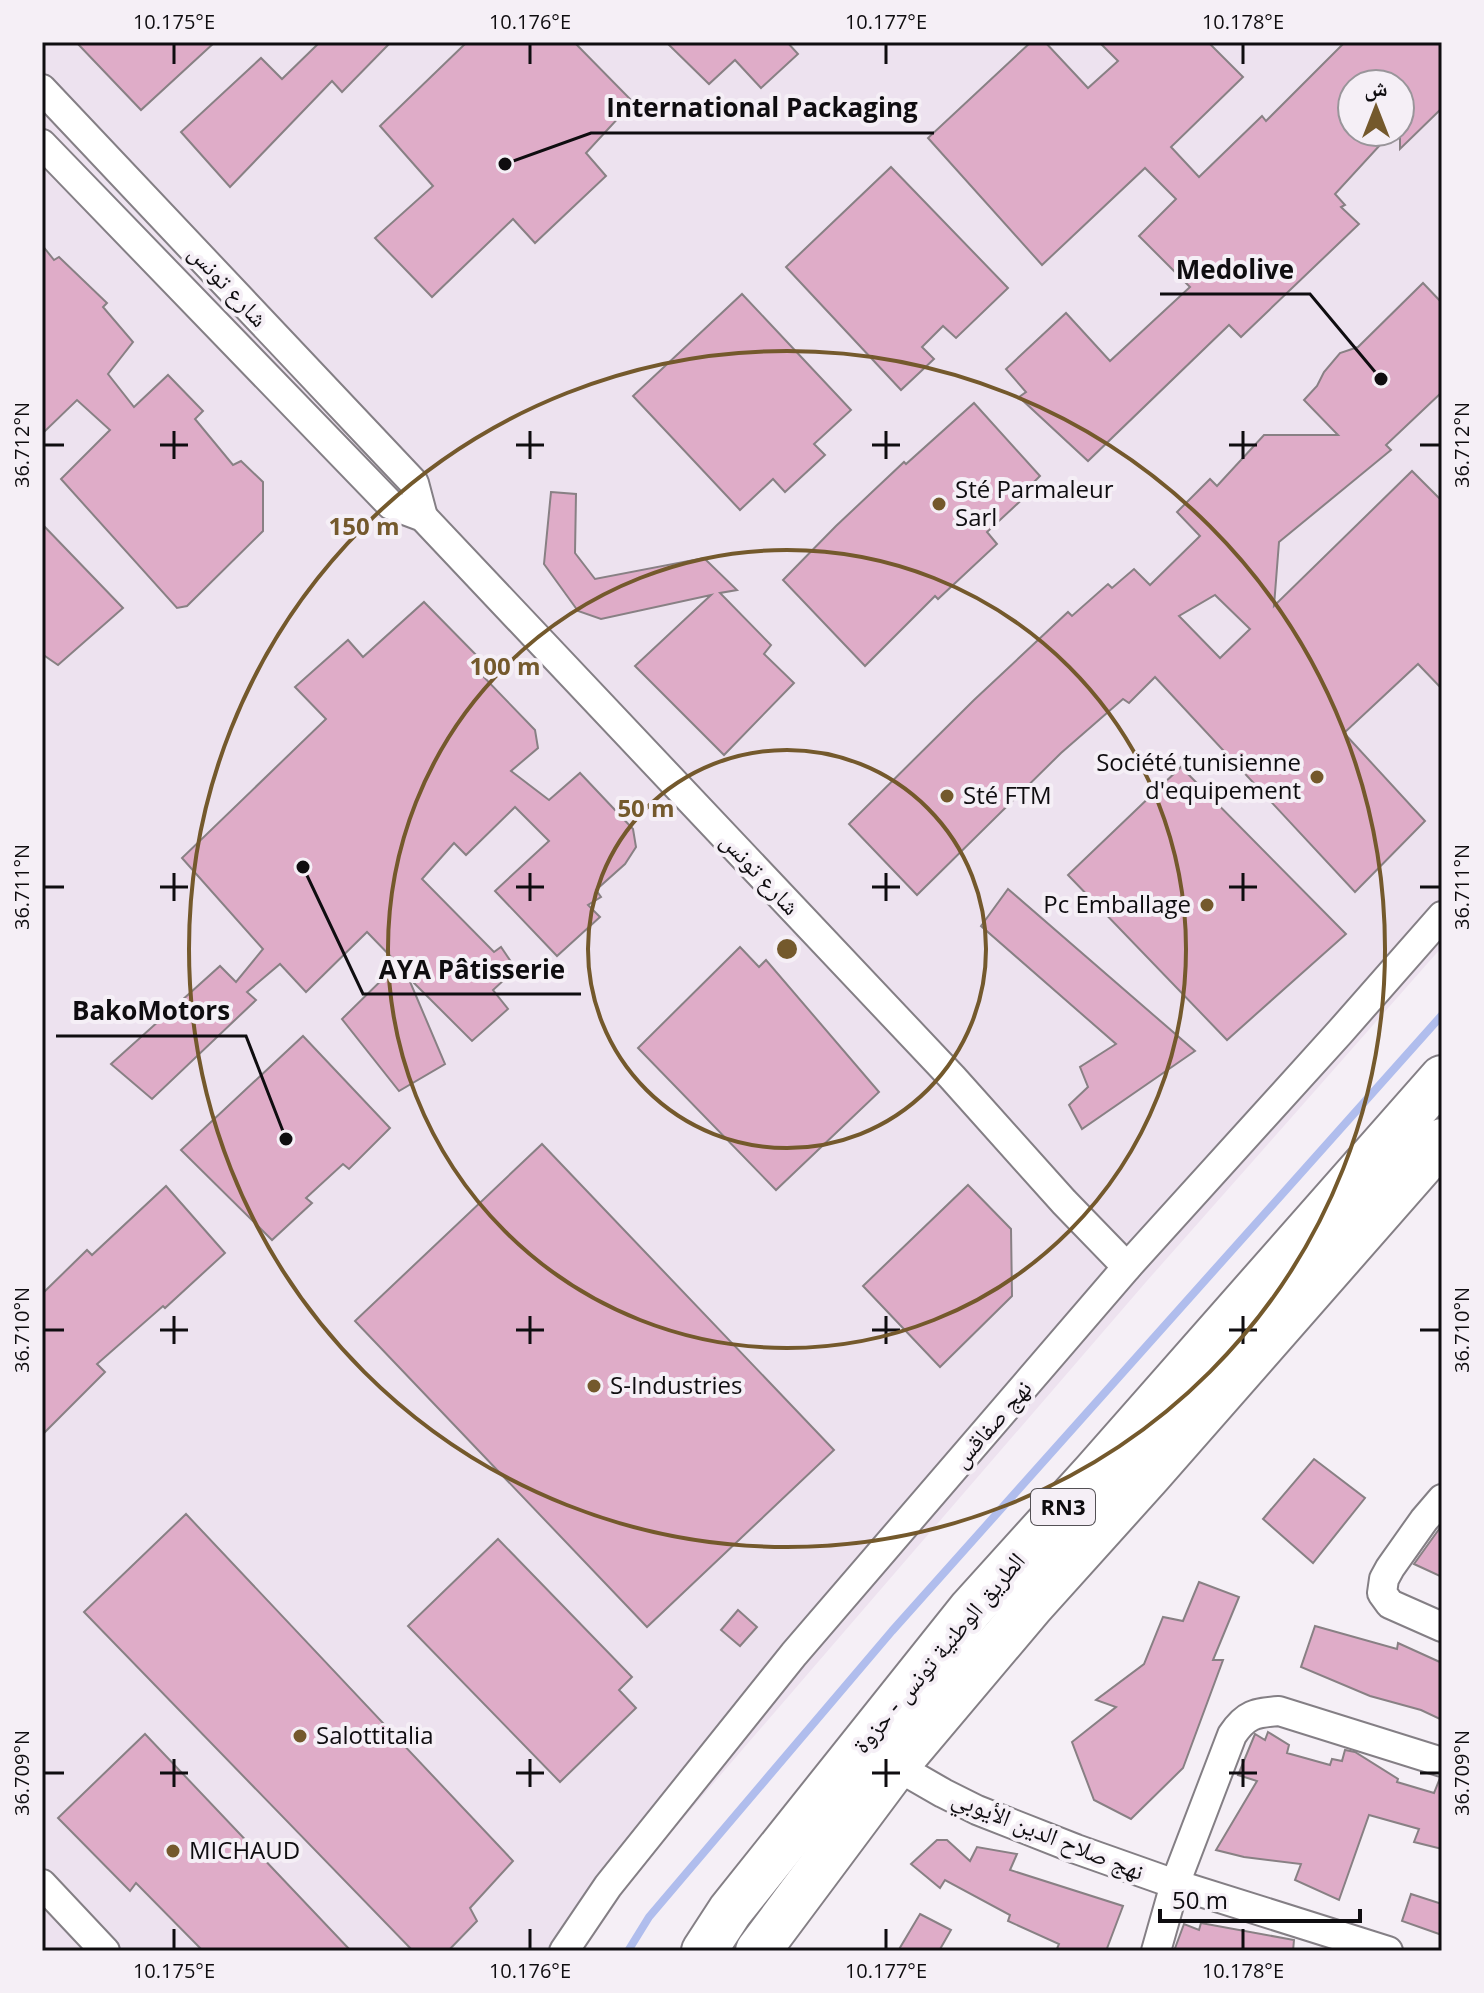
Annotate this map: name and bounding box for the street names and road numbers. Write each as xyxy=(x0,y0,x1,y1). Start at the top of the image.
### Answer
street label: شارع تونس xyxy=(182,236,276,334)
street label: شارع تونس xyxy=(714,824,808,922)
street label: نهج صفاقس xyxy=(943,1372,1038,1474)
road number: RN3 xyxy=(1031,1489,1095,1525)
street label: الطريق الوطنية تونس - حزوة xyxy=(844,1545,1032,1759)
street label: نهج صلاح الدين الأيوبي xyxy=(946,1780,1149,1891)

